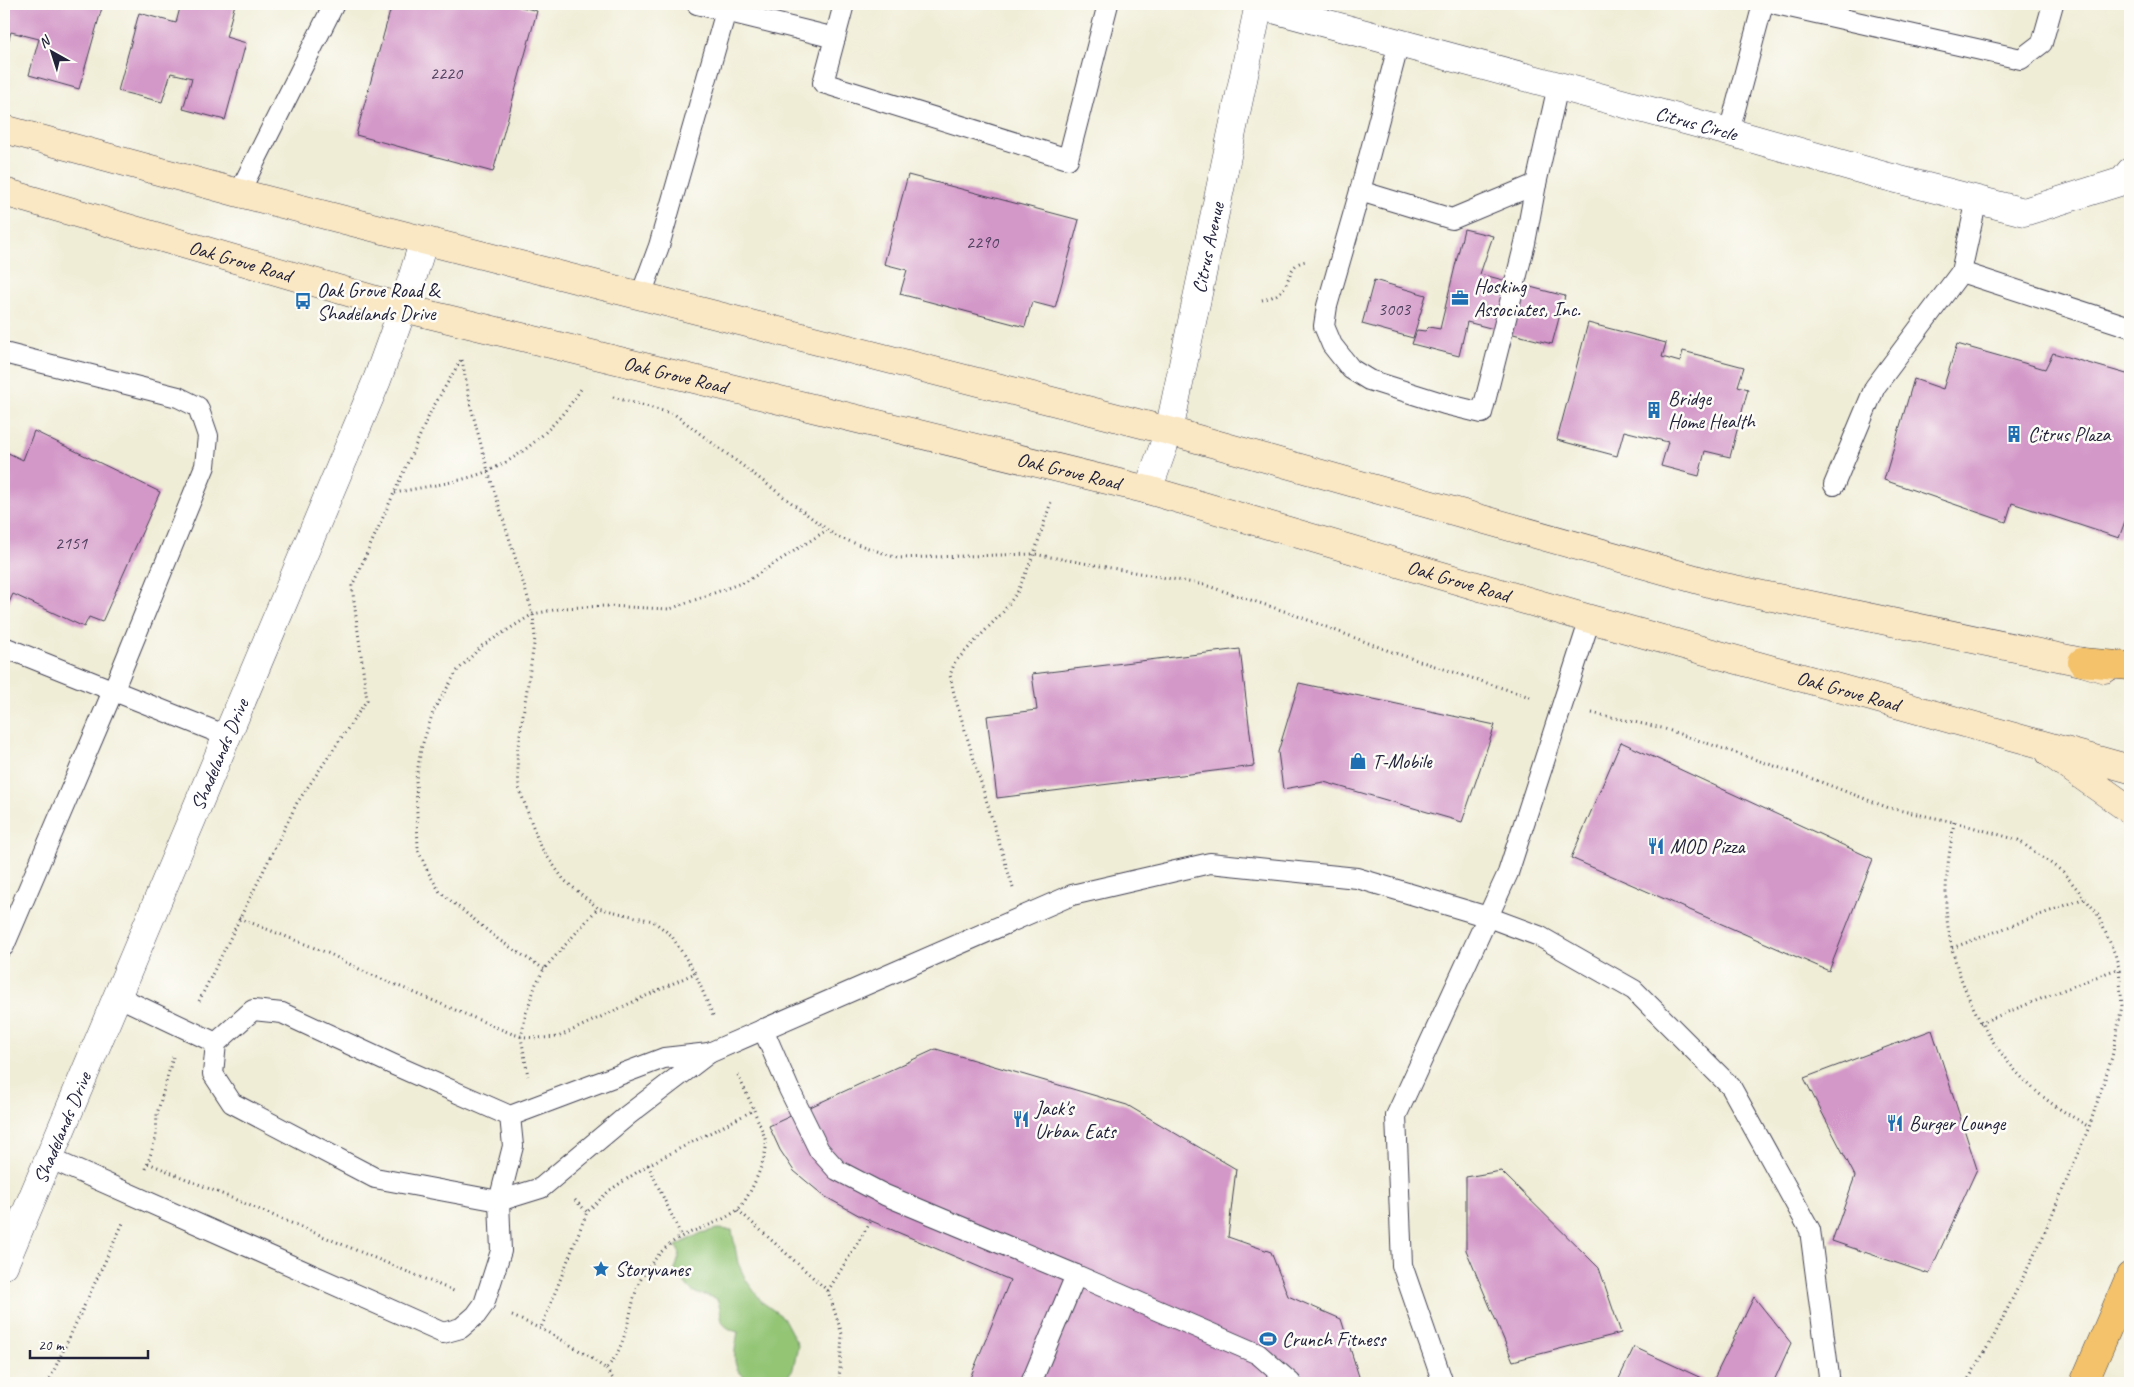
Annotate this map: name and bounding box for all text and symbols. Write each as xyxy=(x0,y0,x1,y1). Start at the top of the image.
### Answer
north arrow xyxy=(28,28,78,78)
text: N xyxy=(35,31,55,52)
house number: 2220 xyxy=(430,62,464,84)
street label: Citrus Circle xyxy=(1653,100,1741,147)
street label: Citrus Avenue xyxy=(1186,199,1230,295)
house number: 2290 xyxy=(966,231,1000,253)
street label: Oak Grove Road xyxy=(186,234,297,288)
place label: Hosking Associates, Inc. xyxy=(1474,274,1580,322)
place label: Oak Grove Road & Shadelands Drive xyxy=(317,278,441,326)
office icon: Hosking Associates, Inc. xyxy=(1450,288,1470,308)
bus stop icon: Oak Grove Road & Shadelands Drive xyxy=(293,291,313,311)
house number: 3003 xyxy=(1378,298,1412,320)
street label: Oak Grove Road xyxy=(621,350,733,400)
place label: Bridge Home Health xyxy=(1668,386,1756,434)
building icon: Bridge Home Health xyxy=(1644,400,1664,420)
place label: Citrus Plaza xyxy=(2028,422,2111,447)
building icon: Citrus Plaza xyxy=(2004,424,2024,444)
street label: Oak Grove Road xyxy=(1015,446,1126,496)
house number: 2151 xyxy=(55,532,88,554)
street label: Oak Grove Road xyxy=(1404,554,1516,608)
street label: Oak Grove Road xyxy=(1794,665,1906,718)
street label: Shadelands Drive xyxy=(185,694,254,814)
place label: T-Mobile xyxy=(1372,749,1433,774)
shop icon: T-Mobile xyxy=(1348,751,1368,771)
place label: MOD Pizza xyxy=(1670,834,1746,859)
restaurant icon: MOD Pizza xyxy=(1646,836,1666,856)
street label: Shadelands Drive xyxy=(27,1067,97,1187)
place label: Jack's Urban Eats xyxy=(1034,1096,1118,1144)
restaurant icon: Jack's Urban Eats xyxy=(1011,1109,1031,1129)
place label: Burger Lounge xyxy=(1909,1111,2007,1136)
restaurant icon: Burger Lounge xyxy=(1885,1113,1905,1133)
place label: Storyvanes xyxy=(615,1257,692,1282)
place icon: Storyvanes xyxy=(591,1259,611,1279)
scale bar xyxy=(30,1327,148,1359)
place label: Crunch Fitness xyxy=(1282,1327,1387,1352)
sports icon: Crunch Fitness xyxy=(1258,1329,1278,1349)
text: 20 m xyxy=(38,1336,65,1355)

